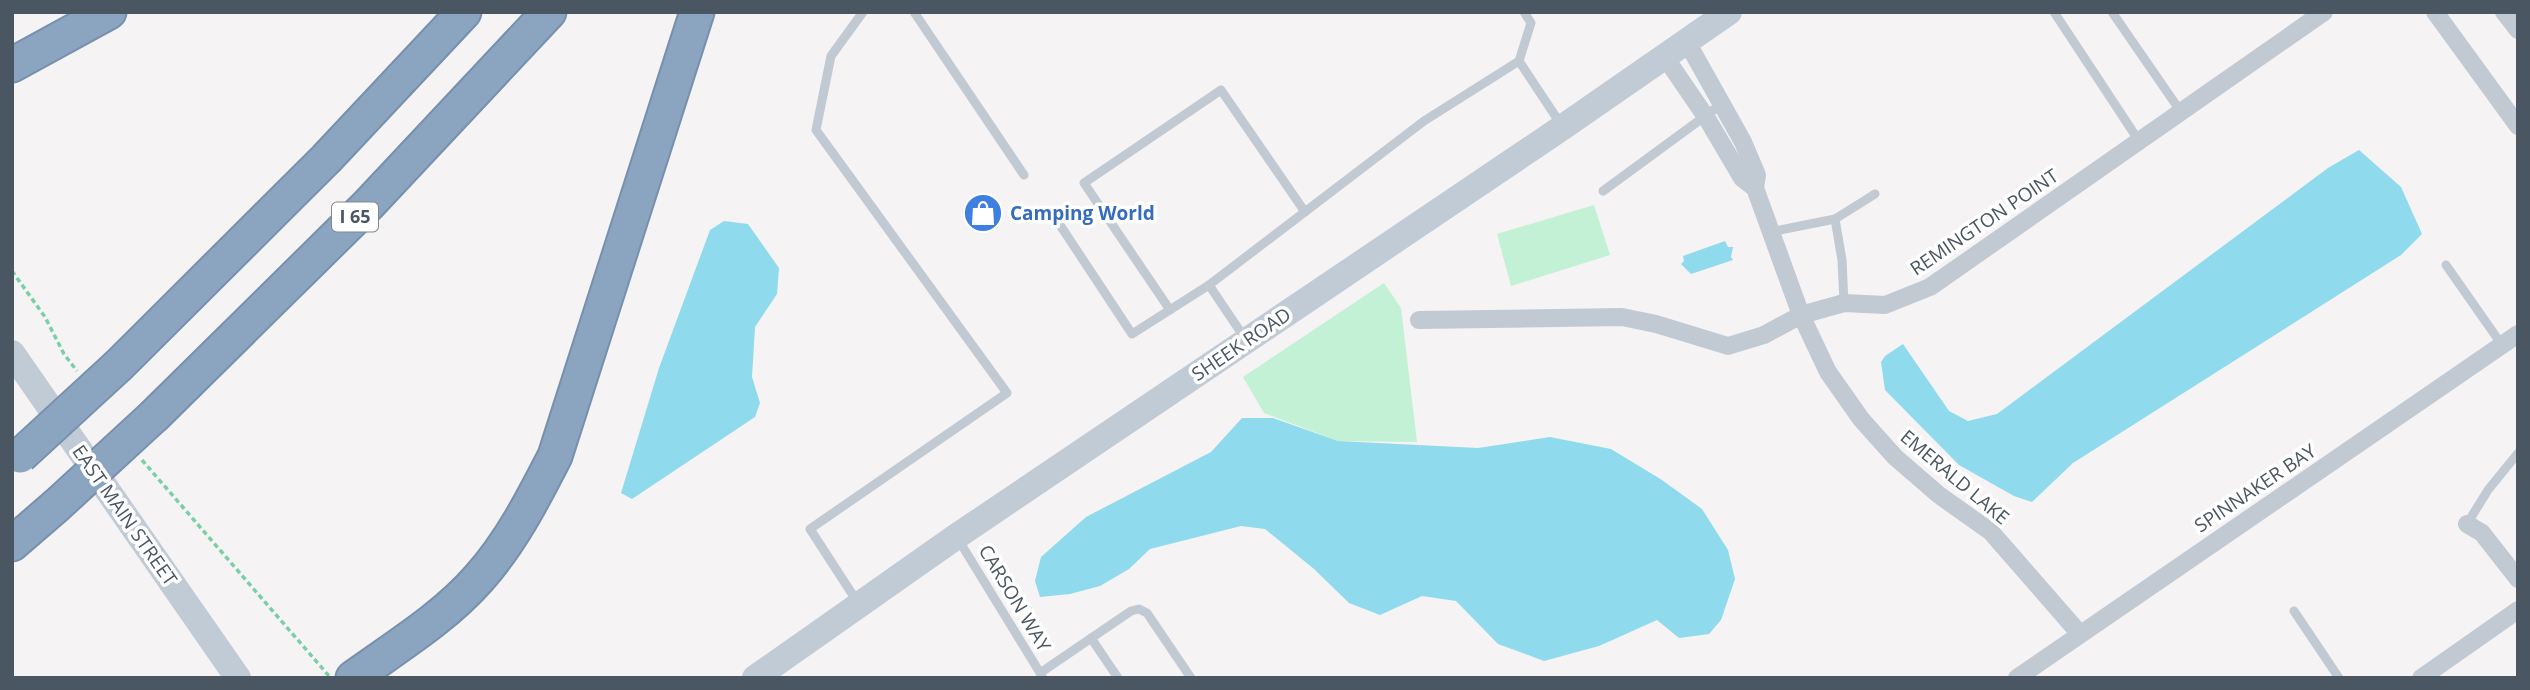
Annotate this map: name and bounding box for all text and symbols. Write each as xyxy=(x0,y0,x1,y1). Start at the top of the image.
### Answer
street label: REMINGTON POINT xyxy=(1905,162,2064,281)
shop icon: Camping World xyxy=(962,192,1004,234)
place label: Camping World xyxy=(1010,200,1155,226)
road number: I 65 xyxy=(332,202,378,232)
street label: SHEEK ROAD xyxy=(1186,301,1296,387)
street label: EMERALD LAKE xyxy=(1895,424,2015,530)
street label: SPINNAKER BAY xyxy=(2189,437,2321,538)
street label: EAST MAIN STREET xyxy=(67,439,184,591)
street label: CARSON WAY xyxy=(973,540,1057,657)

